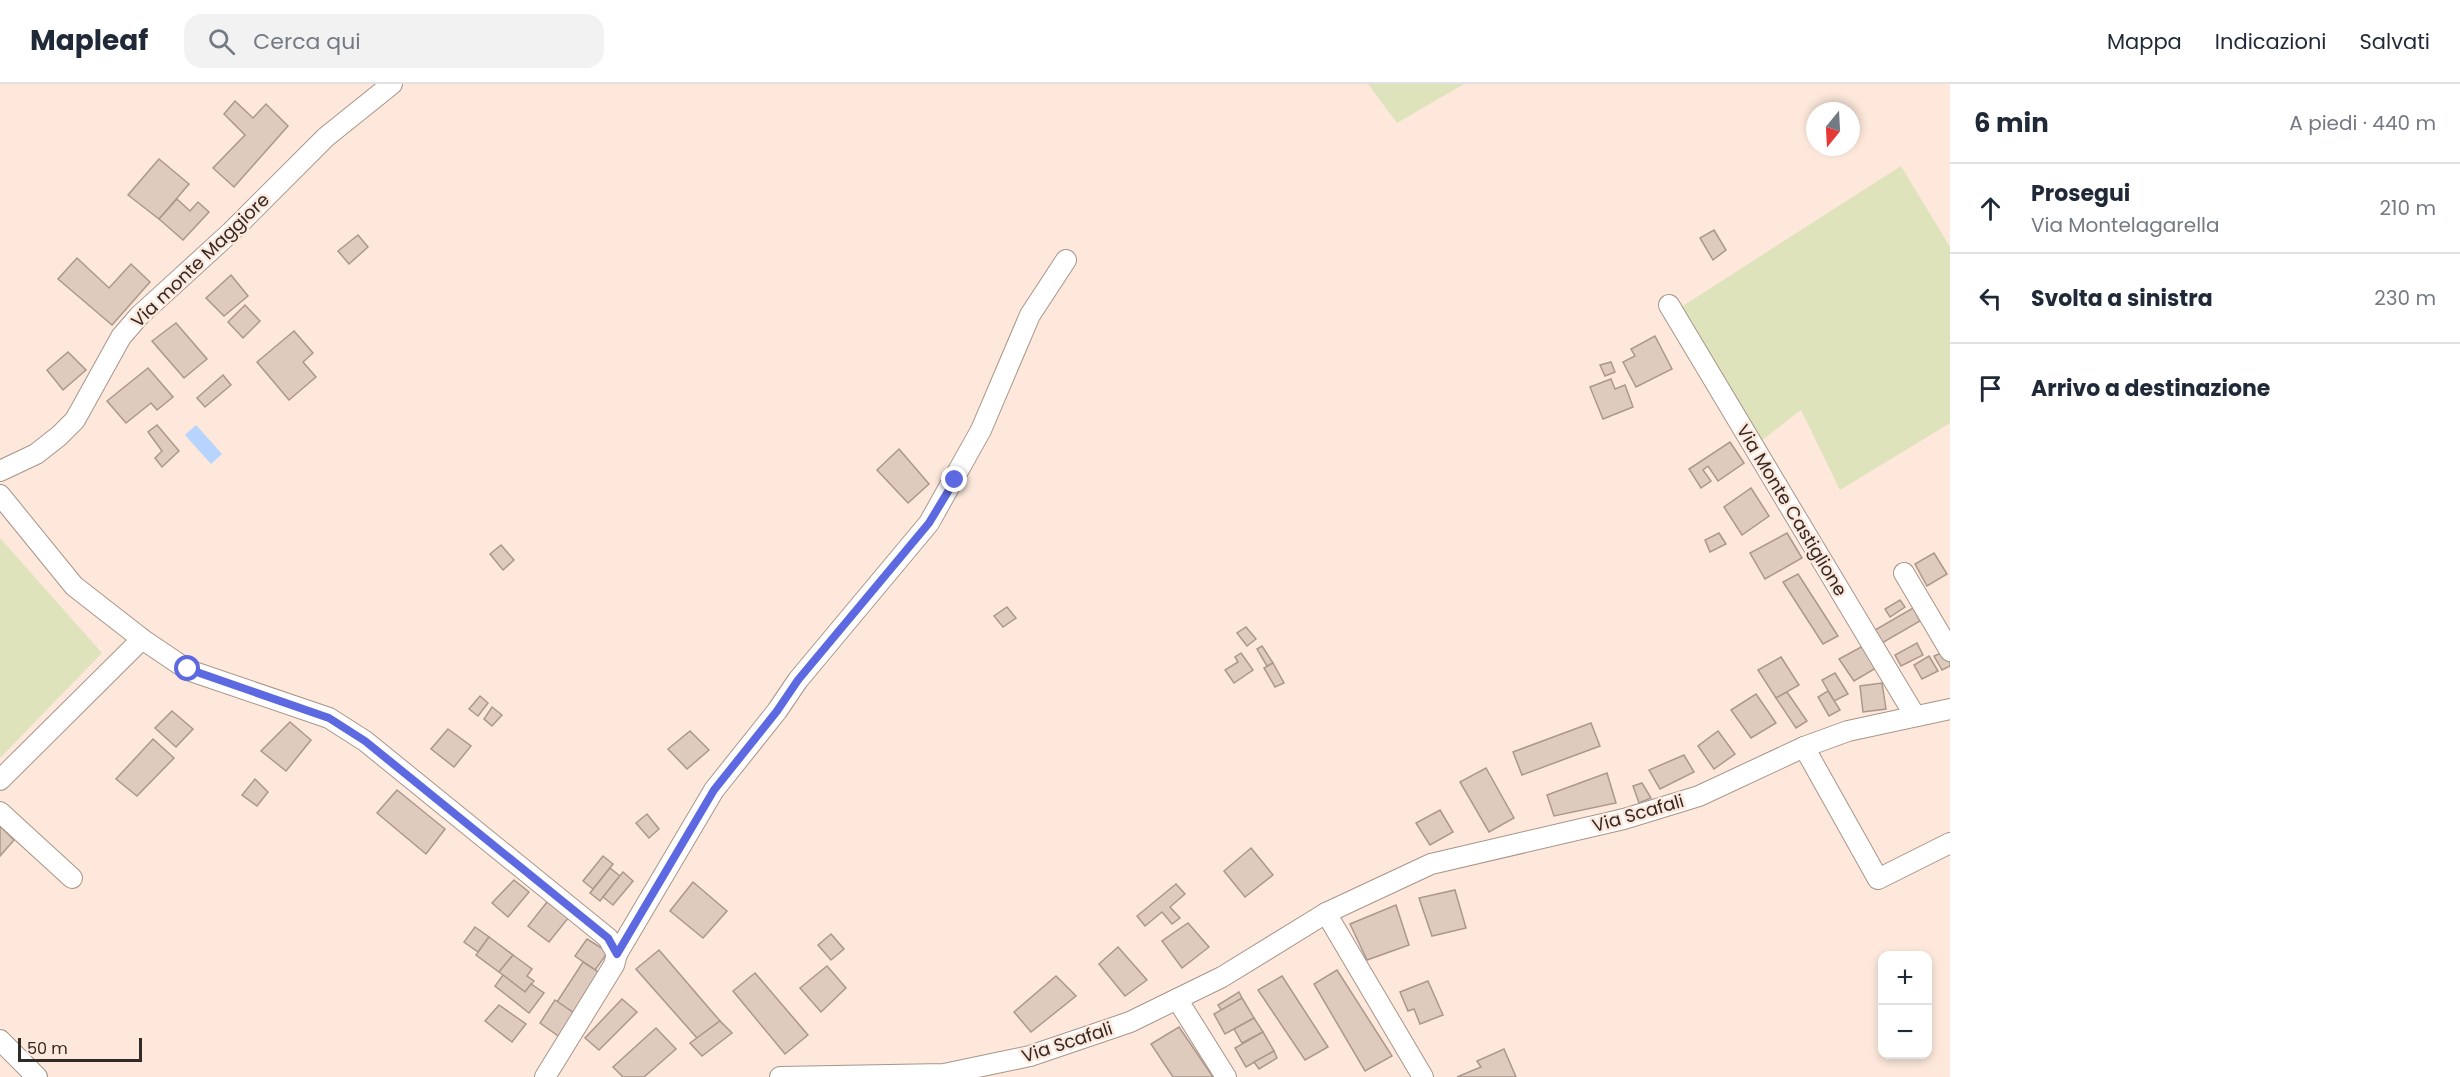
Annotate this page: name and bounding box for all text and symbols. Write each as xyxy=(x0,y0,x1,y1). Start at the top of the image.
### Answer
search box xyxy=(184,14,604,68)
text: Mapleaf xyxy=(30,21,148,60)
icon: search xyxy=(205,25,238,58)
text: Cerca qui xyxy=(253,26,361,57)
text: Mappa xyxy=(2107,27,2182,56)
text: Indicazioni xyxy=(2215,27,2327,56)
text: Salvati xyxy=(2360,27,2430,56)
north arrow xyxy=(1806,102,1860,156)
text: 6 min xyxy=(1974,105,2049,141)
text: A piedi · 440 m xyxy=(2289,109,2436,137)
text: Prosegui xyxy=(2031,178,2130,209)
street label: Via monte Maggiore xyxy=(125,187,275,333)
icon: ahead xyxy=(1974,192,2007,225)
text: 210 m xyxy=(2380,194,2436,222)
text: Via Montelagarella xyxy=(2031,211,2220,239)
icon: left xyxy=(1974,282,2007,315)
text: Svolta a sinistra xyxy=(2031,283,2213,314)
text: 230 m xyxy=(2374,284,2436,312)
icon: arrive xyxy=(1974,372,2007,405)
text: Arrivo a destinazione xyxy=(2031,373,2270,404)
street label: Via Monte Castiglione xyxy=(1731,419,1853,601)
route end xyxy=(941,466,967,492)
route start xyxy=(174,655,200,681)
street label: Via Scafali xyxy=(1589,788,1687,838)
map controls xyxy=(1878,951,1932,1059)
button: + xyxy=(1878,951,1932,1005)
button: − xyxy=(1878,1005,1932,1059)
street label: Via Scafali xyxy=(1018,1016,1116,1068)
scale bar xyxy=(18,1035,142,1062)
text: 50 m xyxy=(27,1037,68,1060)

